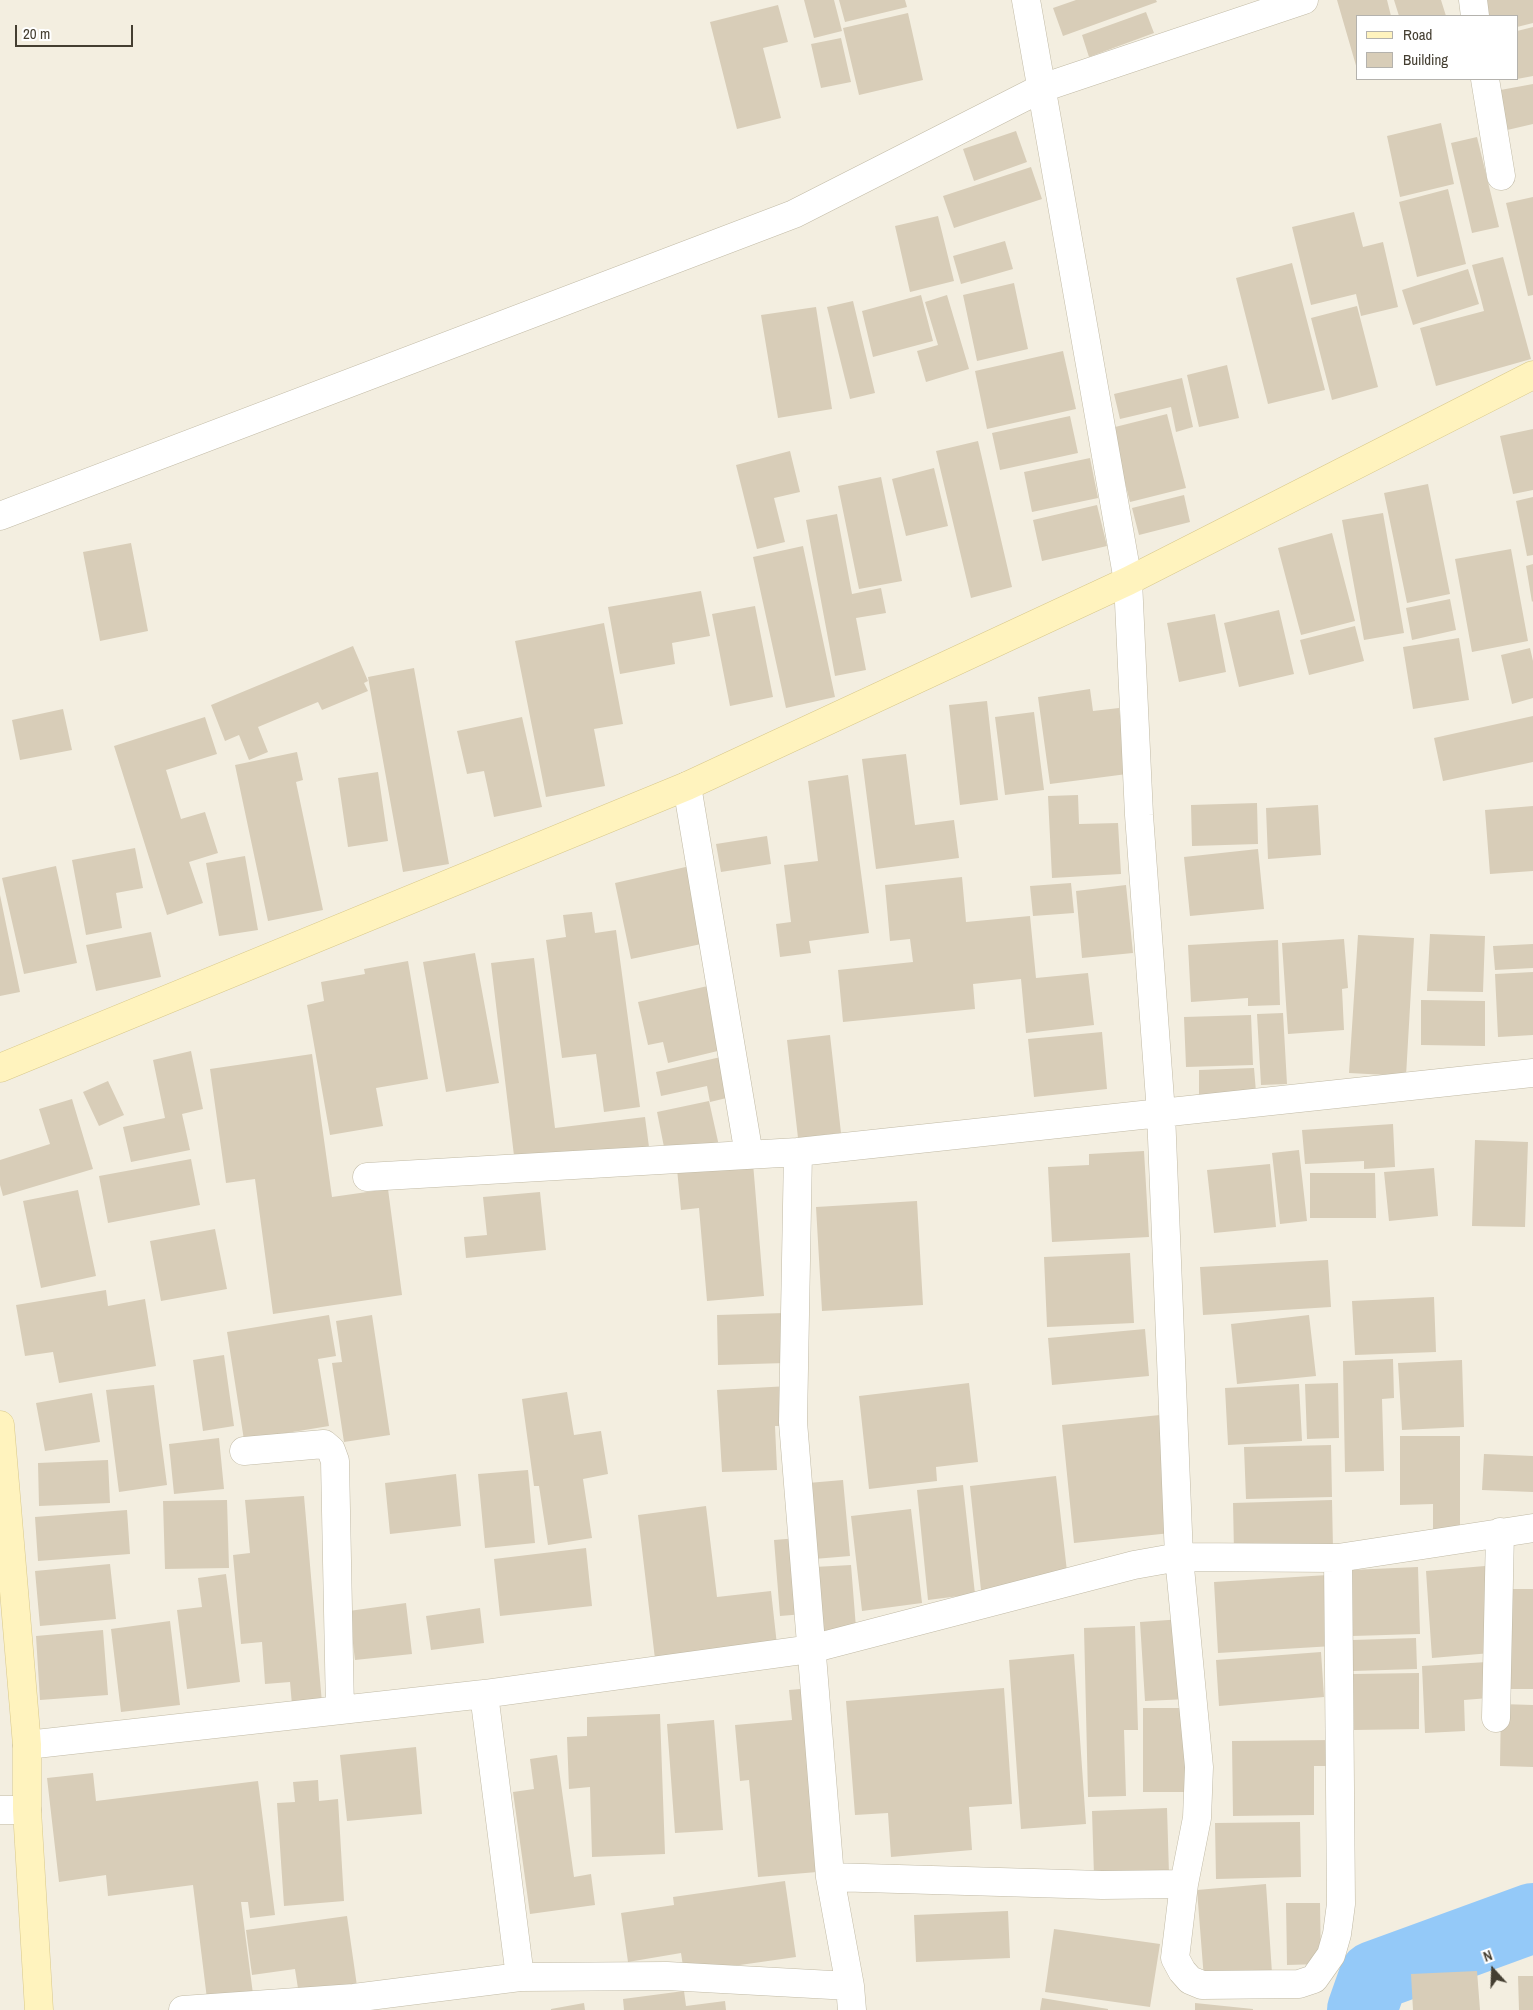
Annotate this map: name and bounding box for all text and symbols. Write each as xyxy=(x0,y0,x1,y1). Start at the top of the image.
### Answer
scale bar xyxy=(18,15,135,47)
legend xyxy=(1356,15,1518,80)
text: 20 m xyxy=(23,23,50,44)
text: Road xyxy=(1403,24,1432,45)
text: Building xyxy=(1403,49,1448,70)
north arrow xyxy=(1468,1945,1518,1995)
text: N xyxy=(1481,1946,1495,1966)

